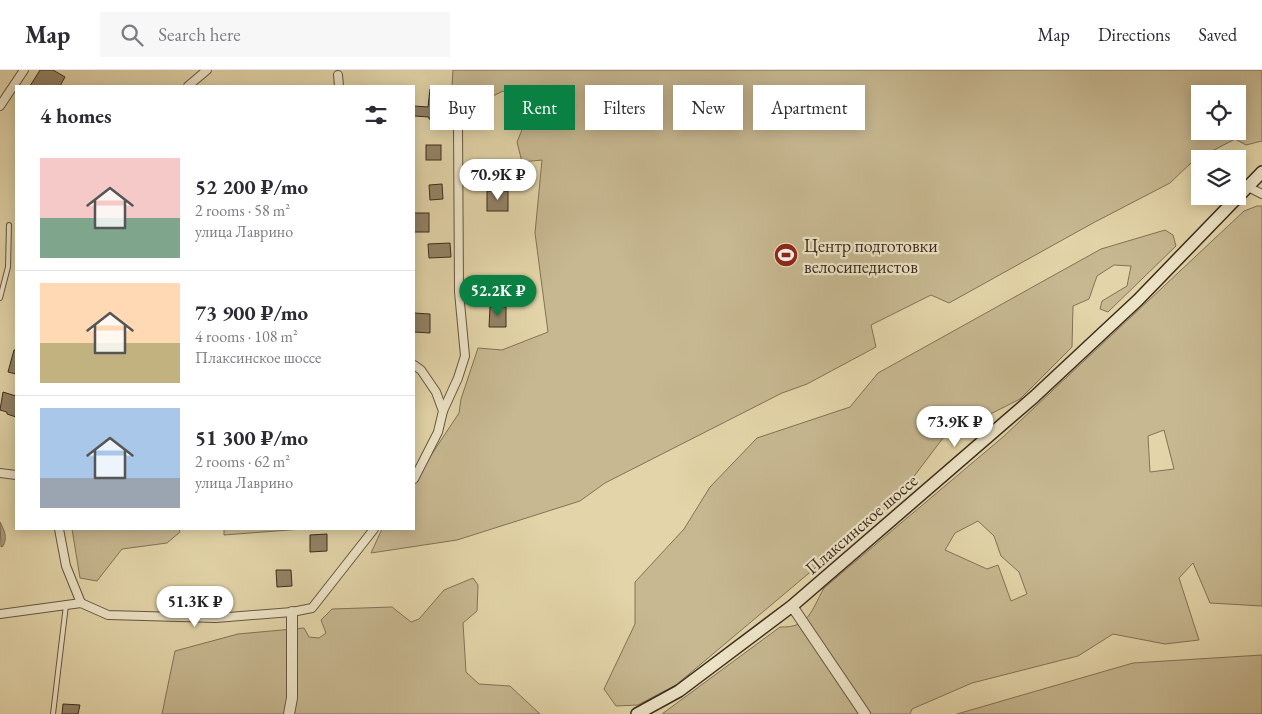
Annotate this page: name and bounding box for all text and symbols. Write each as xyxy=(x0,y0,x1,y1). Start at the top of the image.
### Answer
search box xyxy=(100,12,450,57)
text: Map xyxy=(25,19,70,50)
icon: search xyxy=(118,21,146,49)
text: Search here xyxy=(158,22,241,47)
text: Map xyxy=(1038,23,1070,46)
text: Directions xyxy=(1098,23,1170,46)
text: Saved xyxy=(1198,23,1237,46)
chip: Buy xyxy=(430,85,494,130)
chip: Rent xyxy=(504,85,575,130)
chip: Filters xyxy=(585,85,663,130)
chip: New xyxy=(673,85,743,130)
chip: Apartment xyxy=(753,85,865,130)
map controls xyxy=(1191,85,1246,205)
button: locate xyxy=(1191,85,1246,140)
icon: filters xyxy=(362,101,390,129)
text: 4 homes xyxy=(40,102,112,129)
button: layers xyxy=(1191,150,1246,205)
pin: 70.9K ₽ xyxy=(452,158,544,201)
text: 70.9K ₽ xyxy=(470,164,526,185)
text: 52 200 ₽/mo xyxy=(195,173,308,200)
icon: home xyxy=(80,178,140,238)
text: 2 rooms · 58 m² xyxy=(195,200,290,221)
text: улица Лаврино xyxy=(195,221,293,242)
place label: Центр подготовки велосипедистов xyxy=(804,234,938,278)
sports icon: Центр подготовки велосипедистов xyxy=(773,242,799,268)
pin: 52.2K ₽ xyxy=(452,274,544,317)
text: 52.2K ₽ xyxy=(470,280,526,301)
text: 73 900 ₽/mo xyxy=(195,299,308,326)
icon: home xyxy=(80,303,140,363)
text: 4 rooms · 108 m² xyxy=(195,326,298,347)
text: Плаксинское шоссе xyxy=(195,347,321,368)
pin: 73.9K ₽ xyxy=(909,406,1001,448)
text: 73.9K ₽ xyxy=(927,411,983,432)
text: 51 300 ₽/mo xyxy=(195,424,308,451)
icon: home xyxy=(80,428,140,488)
text: 2 rooms · 62 m² xyxy=(195,451,290,472)
street label: Плаксинское шоссе xyxy=(800,469,922,579)
text: улица Лаврино xyxy=(195,472,293,493)
pin: 51.3K ₽ xyxy=(149,586,241,628)
text: 51.3K ₽ xyxy=(167,591,223,612)

